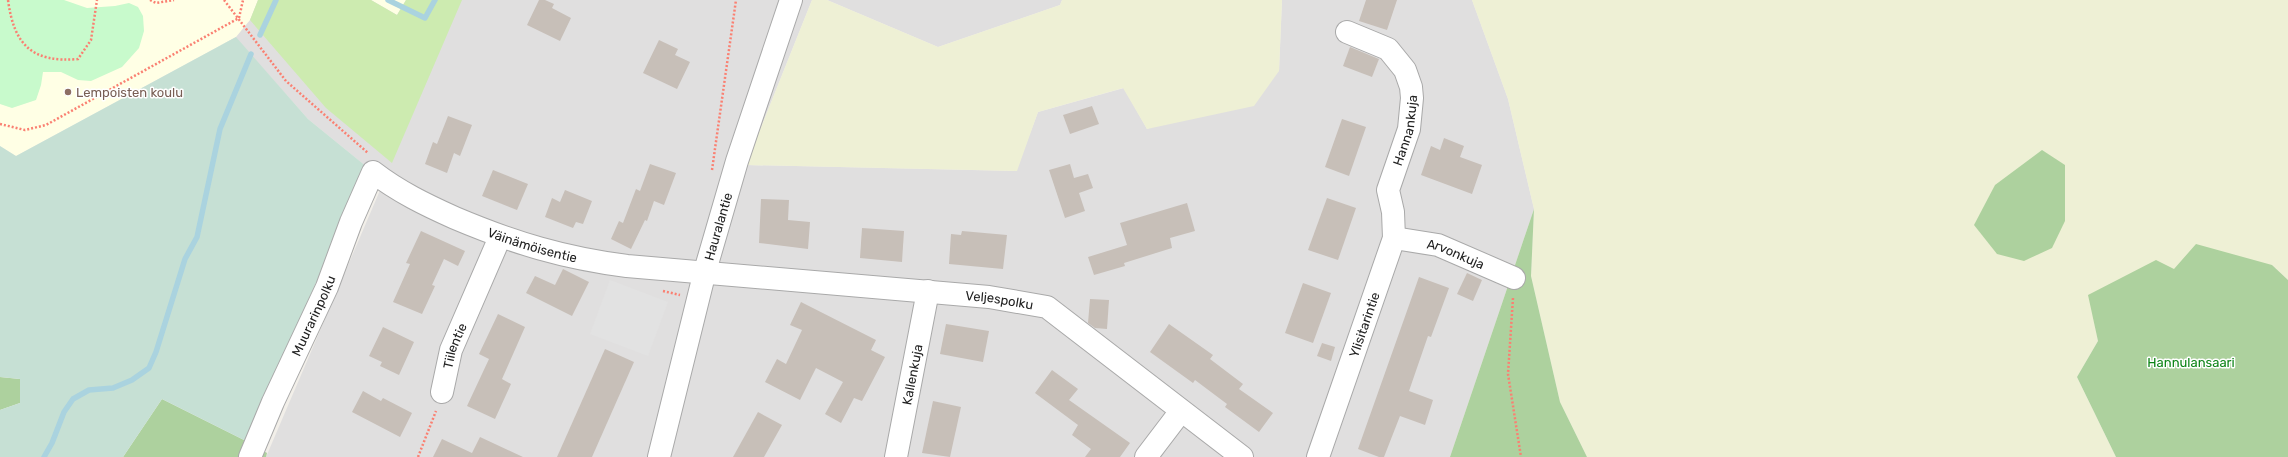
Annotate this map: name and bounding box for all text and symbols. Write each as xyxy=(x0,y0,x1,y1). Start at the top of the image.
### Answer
place label: Lempoisten koulu xyxy=(76,85,183,100)
marker: Lempoisten koulu xyxy=(63,87,73,97)
street label: Hannankuja xyxy=(1390,94,1420,168)
street label: Hauralantie xyxy=(701,191,735,262)
street label: Väinämöisentie xyxy=(486,225,578,265)
street label: Arvonkuja xyxy=(1426,236,1487,272)
street label: Muurarinpolku xyxy=(289,274,339,358)
street label: Veljespolku xyxy=(965,288,1034,313)
street label: Ylisitarintie xyxy=(1346,290,1383,360)
street label: Tiilentie xyxy=(440,321,470,370)
street label: Kallenkuja xyxy=(899,343,926,406)
park label: Hannulansaari xyxy=(2147,355,2235,370)

